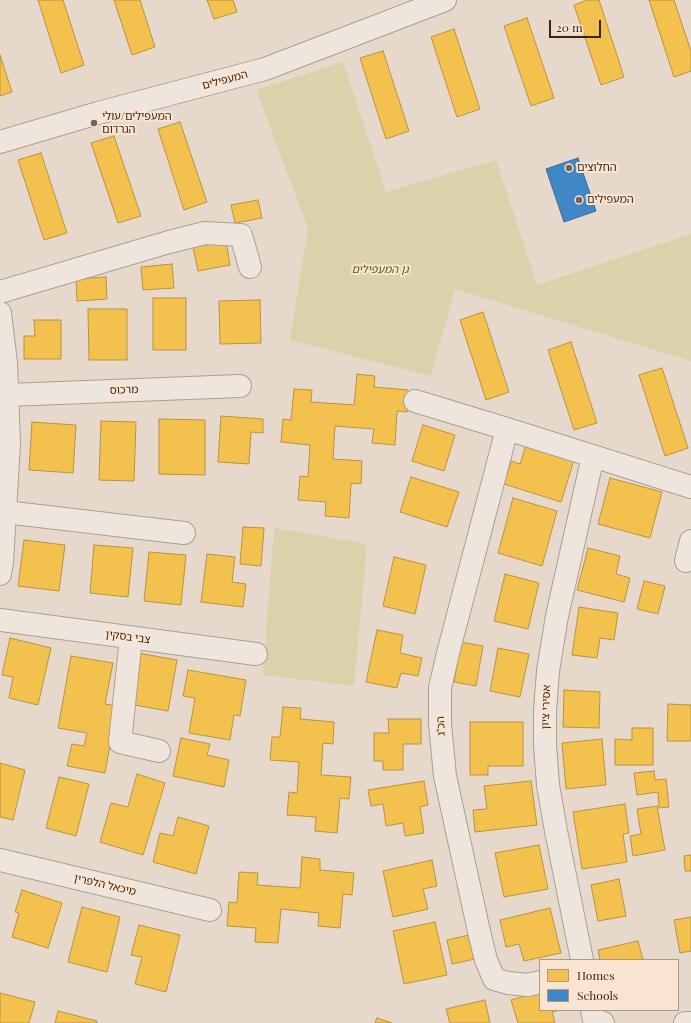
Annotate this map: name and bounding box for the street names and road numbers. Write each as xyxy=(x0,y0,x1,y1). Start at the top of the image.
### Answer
street label: המעפילים xyxy=(201,68,249,92)
street label: מרכוס xyxy=(109,383,139,397)
street label: צבי בסקין xyxy=(105,628,151,646)
street label: אסירי ציון xyxy=(539,684,553,730)
street label: הכ"ג xyxy=(434,716,448,736)
street label: מיכאל הלפרין xyxy=(73,871,137,899)

